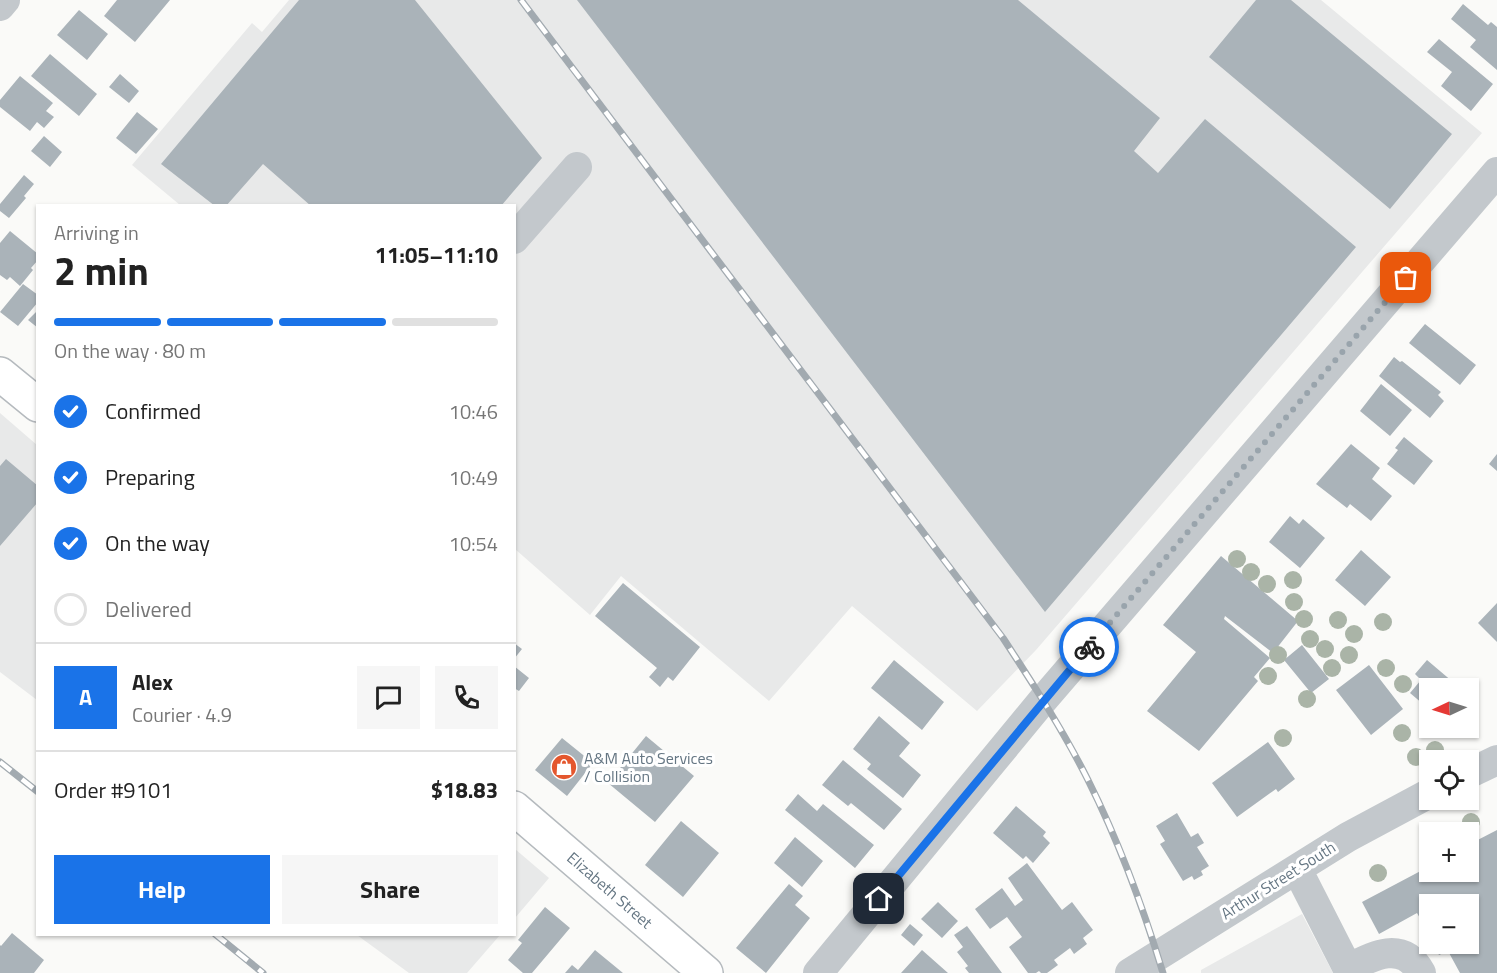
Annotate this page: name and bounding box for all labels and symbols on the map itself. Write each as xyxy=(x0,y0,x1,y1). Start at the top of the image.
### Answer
pin xyxy=(1380,252,1431,303)
courier xyxy=(1059,617,1119,677)
north arrow xyxy=(1419,678,1479,738)
place label: A&M Auto Services / Collision xyxy=(584,746,713,788)
shop icon: A&M Auto Services / Collision xyxy=(549,752,579,782)
street label: Arthur Street South xyxy=(1216,835,1340,925)
street label: Elizabeth Street xyxy=(562,846,658,934)
pin xyxy=(853,873,904,924)

